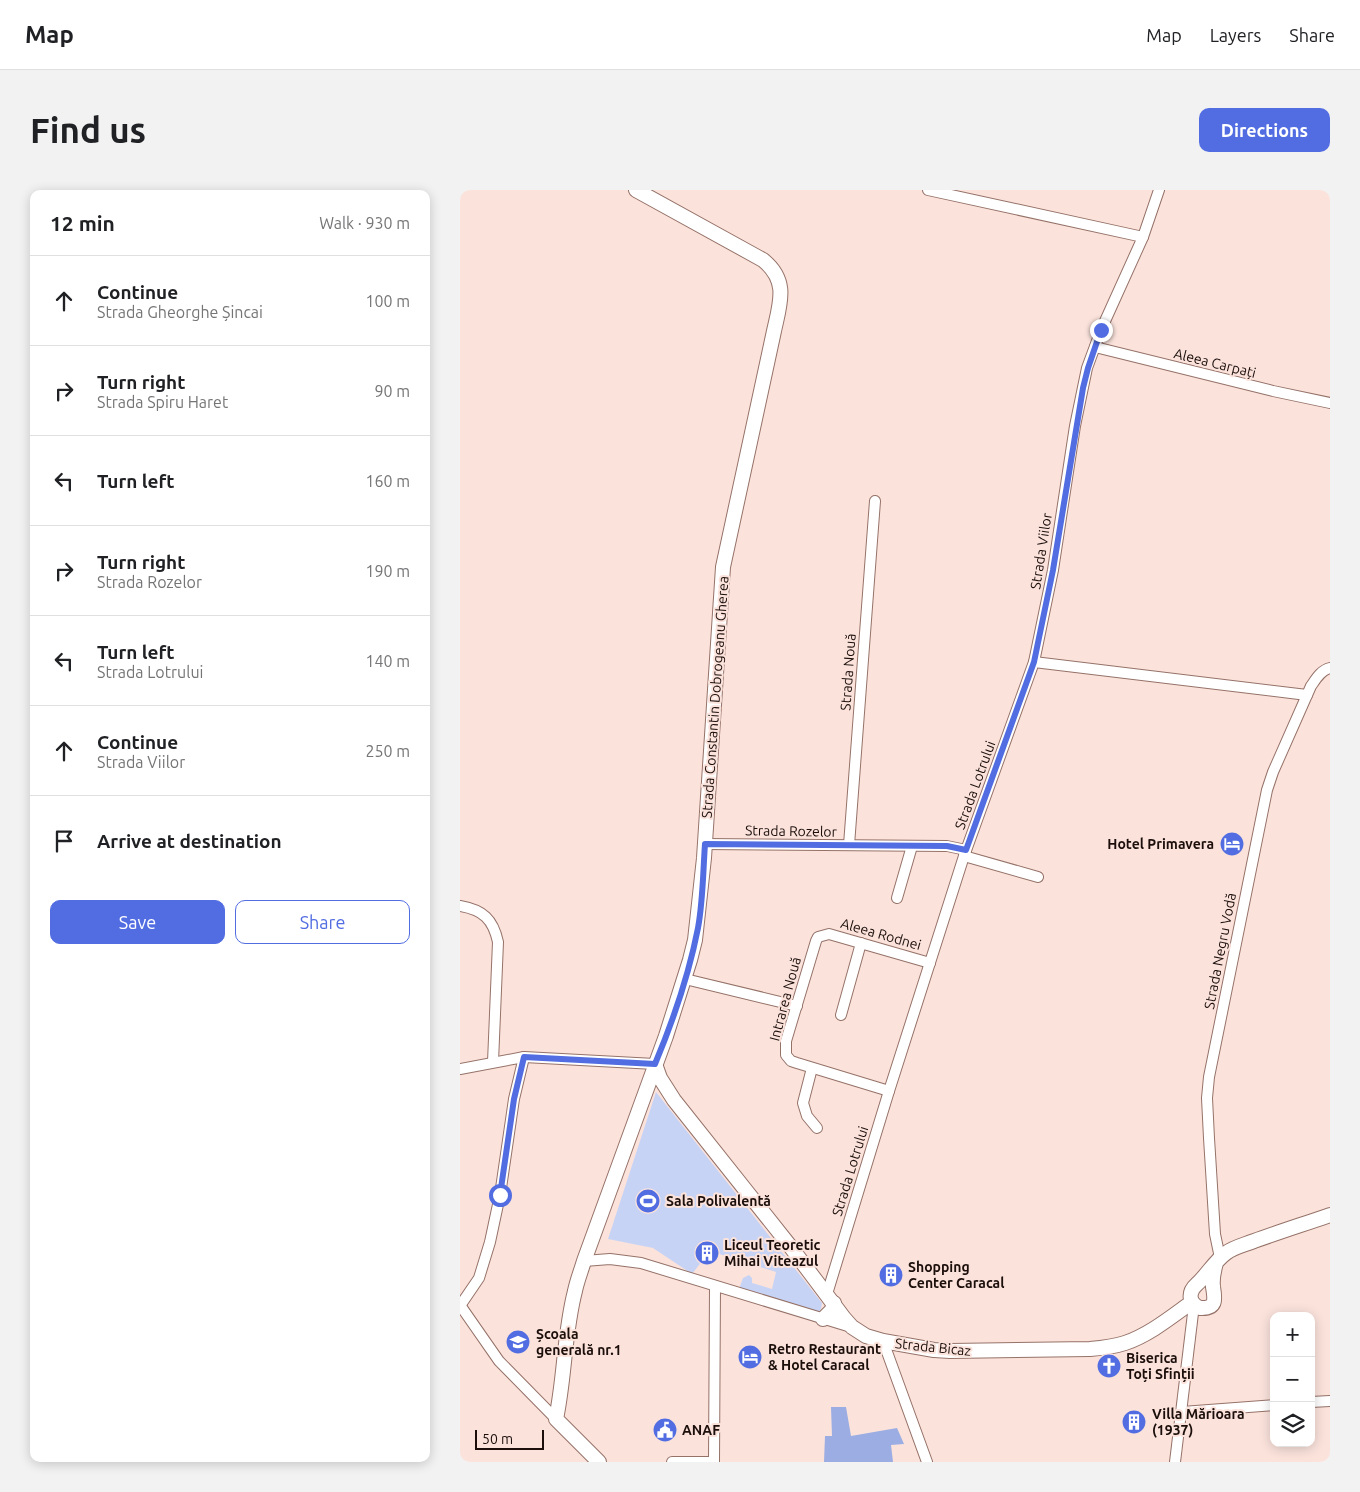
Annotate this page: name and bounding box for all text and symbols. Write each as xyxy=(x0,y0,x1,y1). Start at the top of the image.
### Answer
text: Map xyxy=(25,21,74,48)
text: Map xyxy=(1146,25,1182,45)
text: Layers xyxy=(1210,25,1261,45)
text: Share xyxy=(1289,25,1335,45)
button: Directions xyxy=(1199,108,1330,152)
text: Find us xyxy=(30,110,146,150)
text: 12 min xyxy=(50,211,115,235)
text: Walk · 930 m xyxy=(319,214,410,232)
text: Continue xyxy=(97,281,178,303)
icon: ahead xyxy=(50,287,78,315)
text: 100 m xyxy=(365,292,410,310)
text: Strada Gheorghe Șincai xyxy=(97,303,263,321)
route end xyxy=(1090,319,1113,342)
street label: Aleea Carpați xyxy=(1172,345,1258,381)
text: Turn right xyxy=(97,371,185,393)
icon: right xyxy=(50,377,78,405)
text: 90 m xyxy=(374,382,410,400)
text: Strada Spiru Haret xyxy=(97,393,228,411)
icon: left xyxy=(50,467,78,495)
text: Turn left xyxy=(97,470,175,492)
text: 160 m xyxy=(365,472,410,490)
street label: Strada Viilor xyxy=(1027,511,1055,590)
text: Turn right xyxy=(97,551,185,573)
icon: right xyxy=(50,557,78,585)
text: 190 m xyxy=(365,562,410,580)
text: Strada Rozelor xyxy=(97,573,202,591)
street label: Strada Constantin Dobrogeanu Gherea xyxy=(699,575,731,819)
street label: Strada Nouă xyxy=(837,633,859,711)
text: Turn left xyxy=(97,641,175,663)
icon: left xyxy=(50,647,78,675)
text: 140 m xyxy=(365,652,410,670)
text: Strada Lotrului xyxy=(97,663,203,681)
text: Continue xyxy=(97,731,178,753)
icon: ahead xyxy=(50,737,78,765)
street label: Strada Lotrului xyxy=(952,739,998,831)
text: 250 m xyxy=(365,742,410,760)
text: Strada Viilor xyxy=(97,753,185,771)
street label: Strada Rozelor xyxy=(745,822,838,840)
icon: arrive xyxy=(50,827,78,855)
text: Arrive at destination xyxy=(97,830,282,852)
hotel icon: Hotel Primavera xyxy=(1219,831,1245,857)
place label: Hotel Primavera xyxy=(1107,836,1214,852)
street label: Strada Negru Vodă xyxy=(1201,891,1239,1011)
button: Save xyxy=(50,900,225,944)
button: Share xyxy=(235,900,410,944)
street label: Aleea Rodnei xyxy=(839,915,923,953)
street label: Intrarea Nouă xyxy=(766,955,804,1043)
street label: Strada Lotrului xyxy=(829,1124,871,1218)
route start xyxy=(489,1184,512,1207)
sports icon: Sala Polivalentă xyxy=(635,1188,661,1214)
place label: Sala Polivalentă xyxy=(666,1193,771,1209)
place label: Liceul Teoretic Mihai Viteazul xyxy=(724,1237,821,1269)
building icon: Liceul Teoretic Mihai Viteazul xyxy=(694,1240,720,1266)
place label: Shopping Center Caracal xyxy=(908,1259,1004,1291)
building icon: Shopping Center Caracal xyxy=(878,1262,904,1288)
map controls xyxy=(1270,1312,1315,1447)
button: + xyxy=(1270,1312,1315,1357)
place label: Școala generală nr.1 xyxy=(536,1326,622,1358)
school or university icon: Școala generală nr.1 xyxy=(505,1329,531,1355)
street label: Strada Bicaz xyxy=(894,1335,972,1359)
place label: Retro Restaurant & Hotel Caracal xyxy=(768,1341,881,1373)
hotel icon: Retro Restaurant & Hotel Caracal xyxy=(737,1344,763,1370)
place label: Biserica Toți Sfinții xyxy=(1126,1350,1195,1382)
church icon: Biserica Toți Sfinții xyxy=(1096,1353,1122,1379)
button: − xyxy=(1270,1357,1315,1402)
button: layers xyxy=(1270,1402,1315,1447)
place label: Villa Mărioara (1937) xyxy=(1152,1406,1245,1438)
building icon: Villa Mărioara (1937) xyxy=(1121,1409,1147,1435)
public building icon: ANAF xyxy=(652,1417,678,1443)
place label: ANAF xyxy=(682,1422,720,1438)
scale bar xyxy=(475,1427,544,1450)
text: 50 m xyxy=(482,1431,513,1447)

